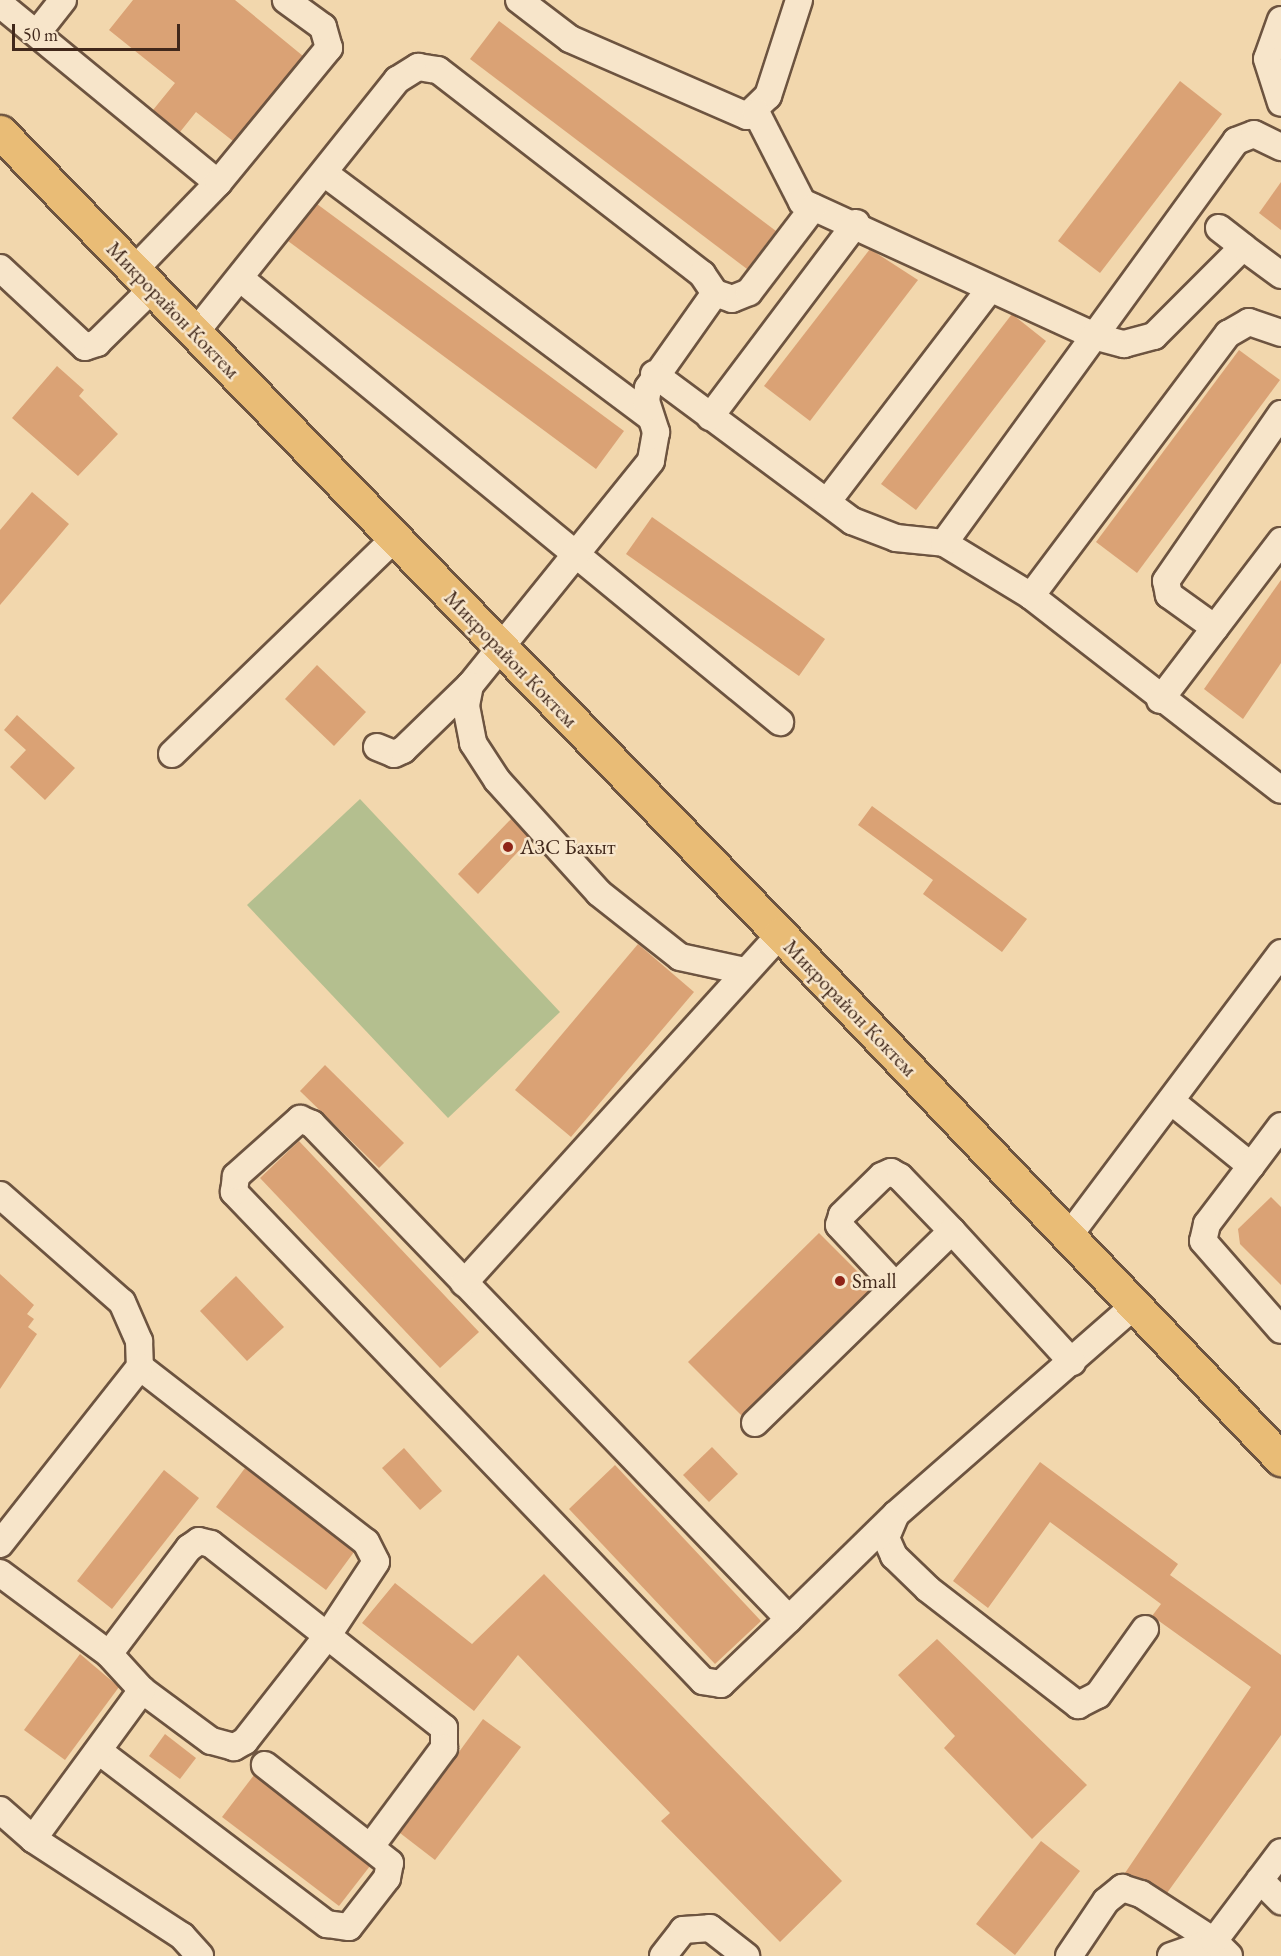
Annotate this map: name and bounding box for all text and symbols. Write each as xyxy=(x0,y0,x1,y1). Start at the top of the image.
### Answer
scale bar xyxy=(15,12,183,50)
text: 50 m xyxy=(23,23,58,46)
street label: Микрорайон Коктем xyxy=(101,236,245,384)
street label: Микрорайон Коктем xyxy=(439,585,583,733)
place label: АЗС Бахыт xyxy=(520,834,616,860)
marker: АЗС Бахыт xyxy=(501,840,515,854)
street label: Микрорайон Коктем xyxy=(778,934,922,1082)
place label: Small xyxy=(852,1268,897,1294)
marker: Small xyxy=(833,1274,847,1288)

